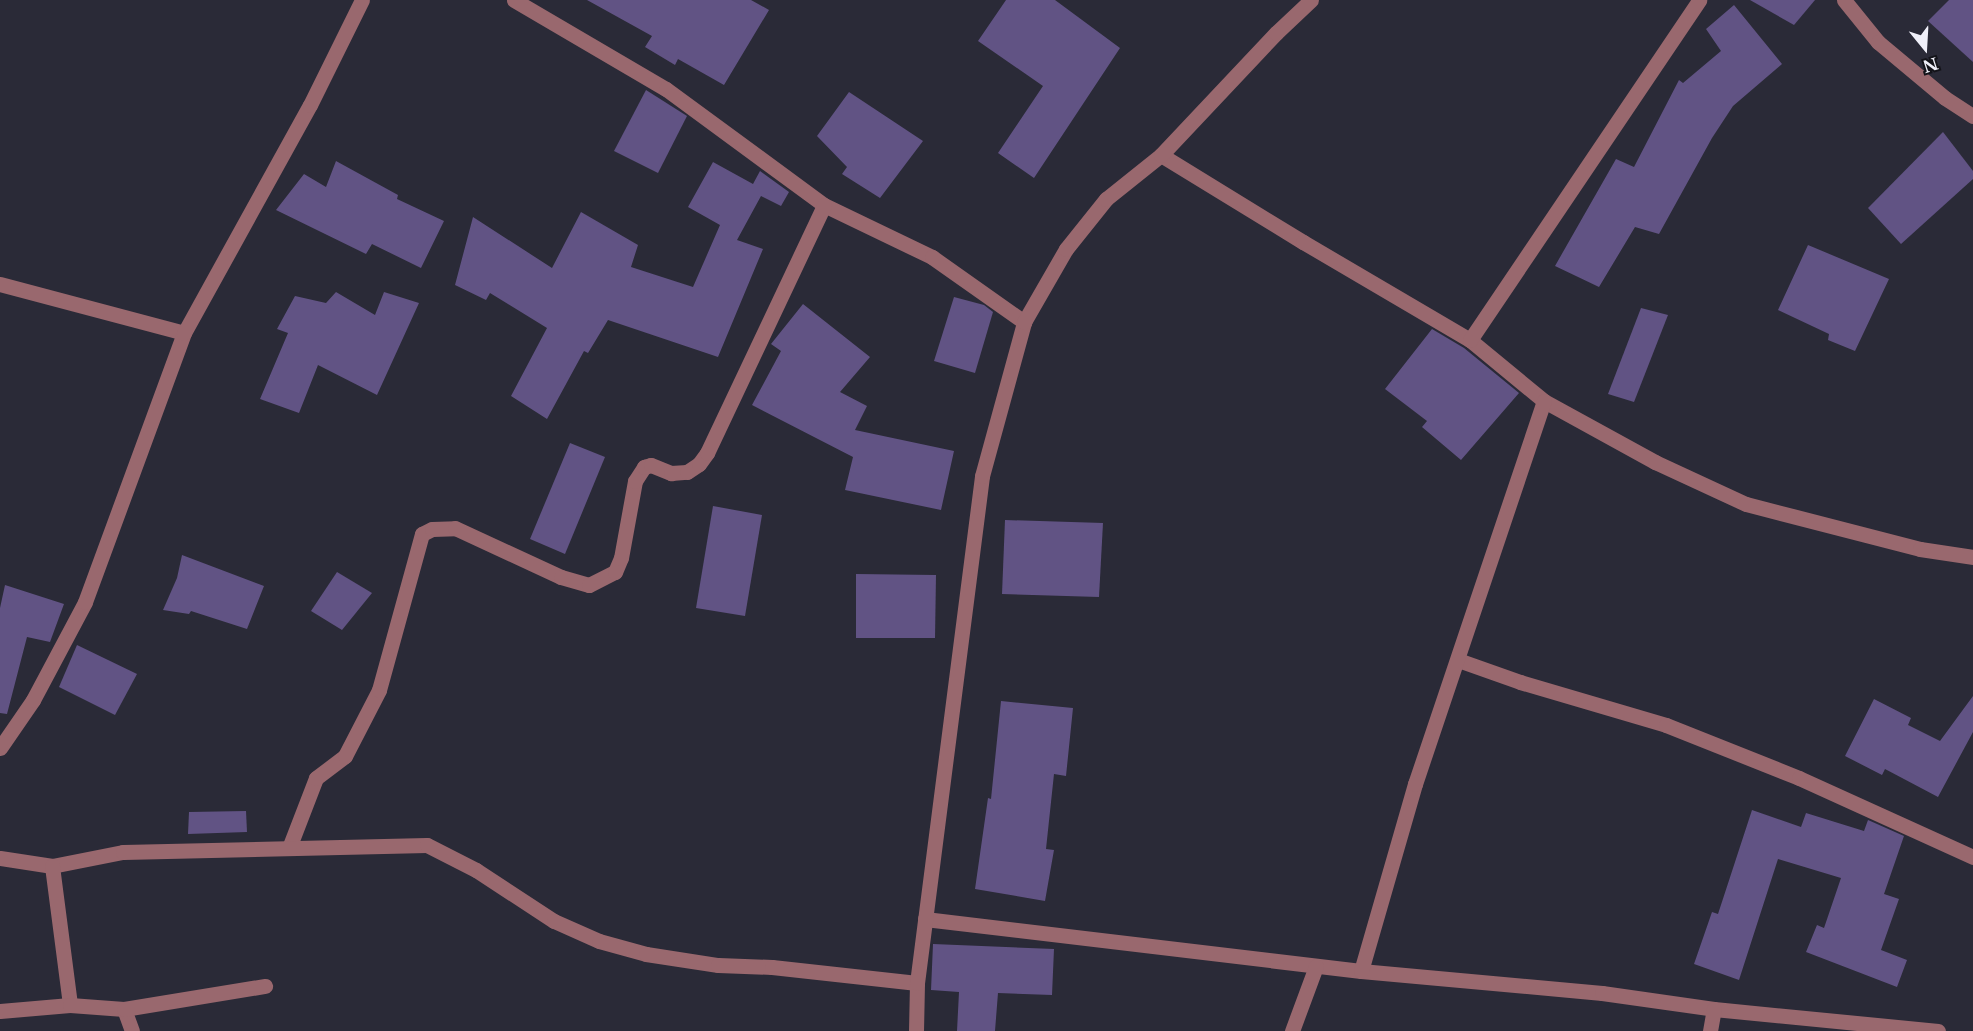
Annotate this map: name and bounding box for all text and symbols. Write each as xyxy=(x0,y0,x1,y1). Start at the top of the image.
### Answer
north arrow xyxy=(1895,18,1955,78)
text: N xyxy=(1920,53,1941,77)

